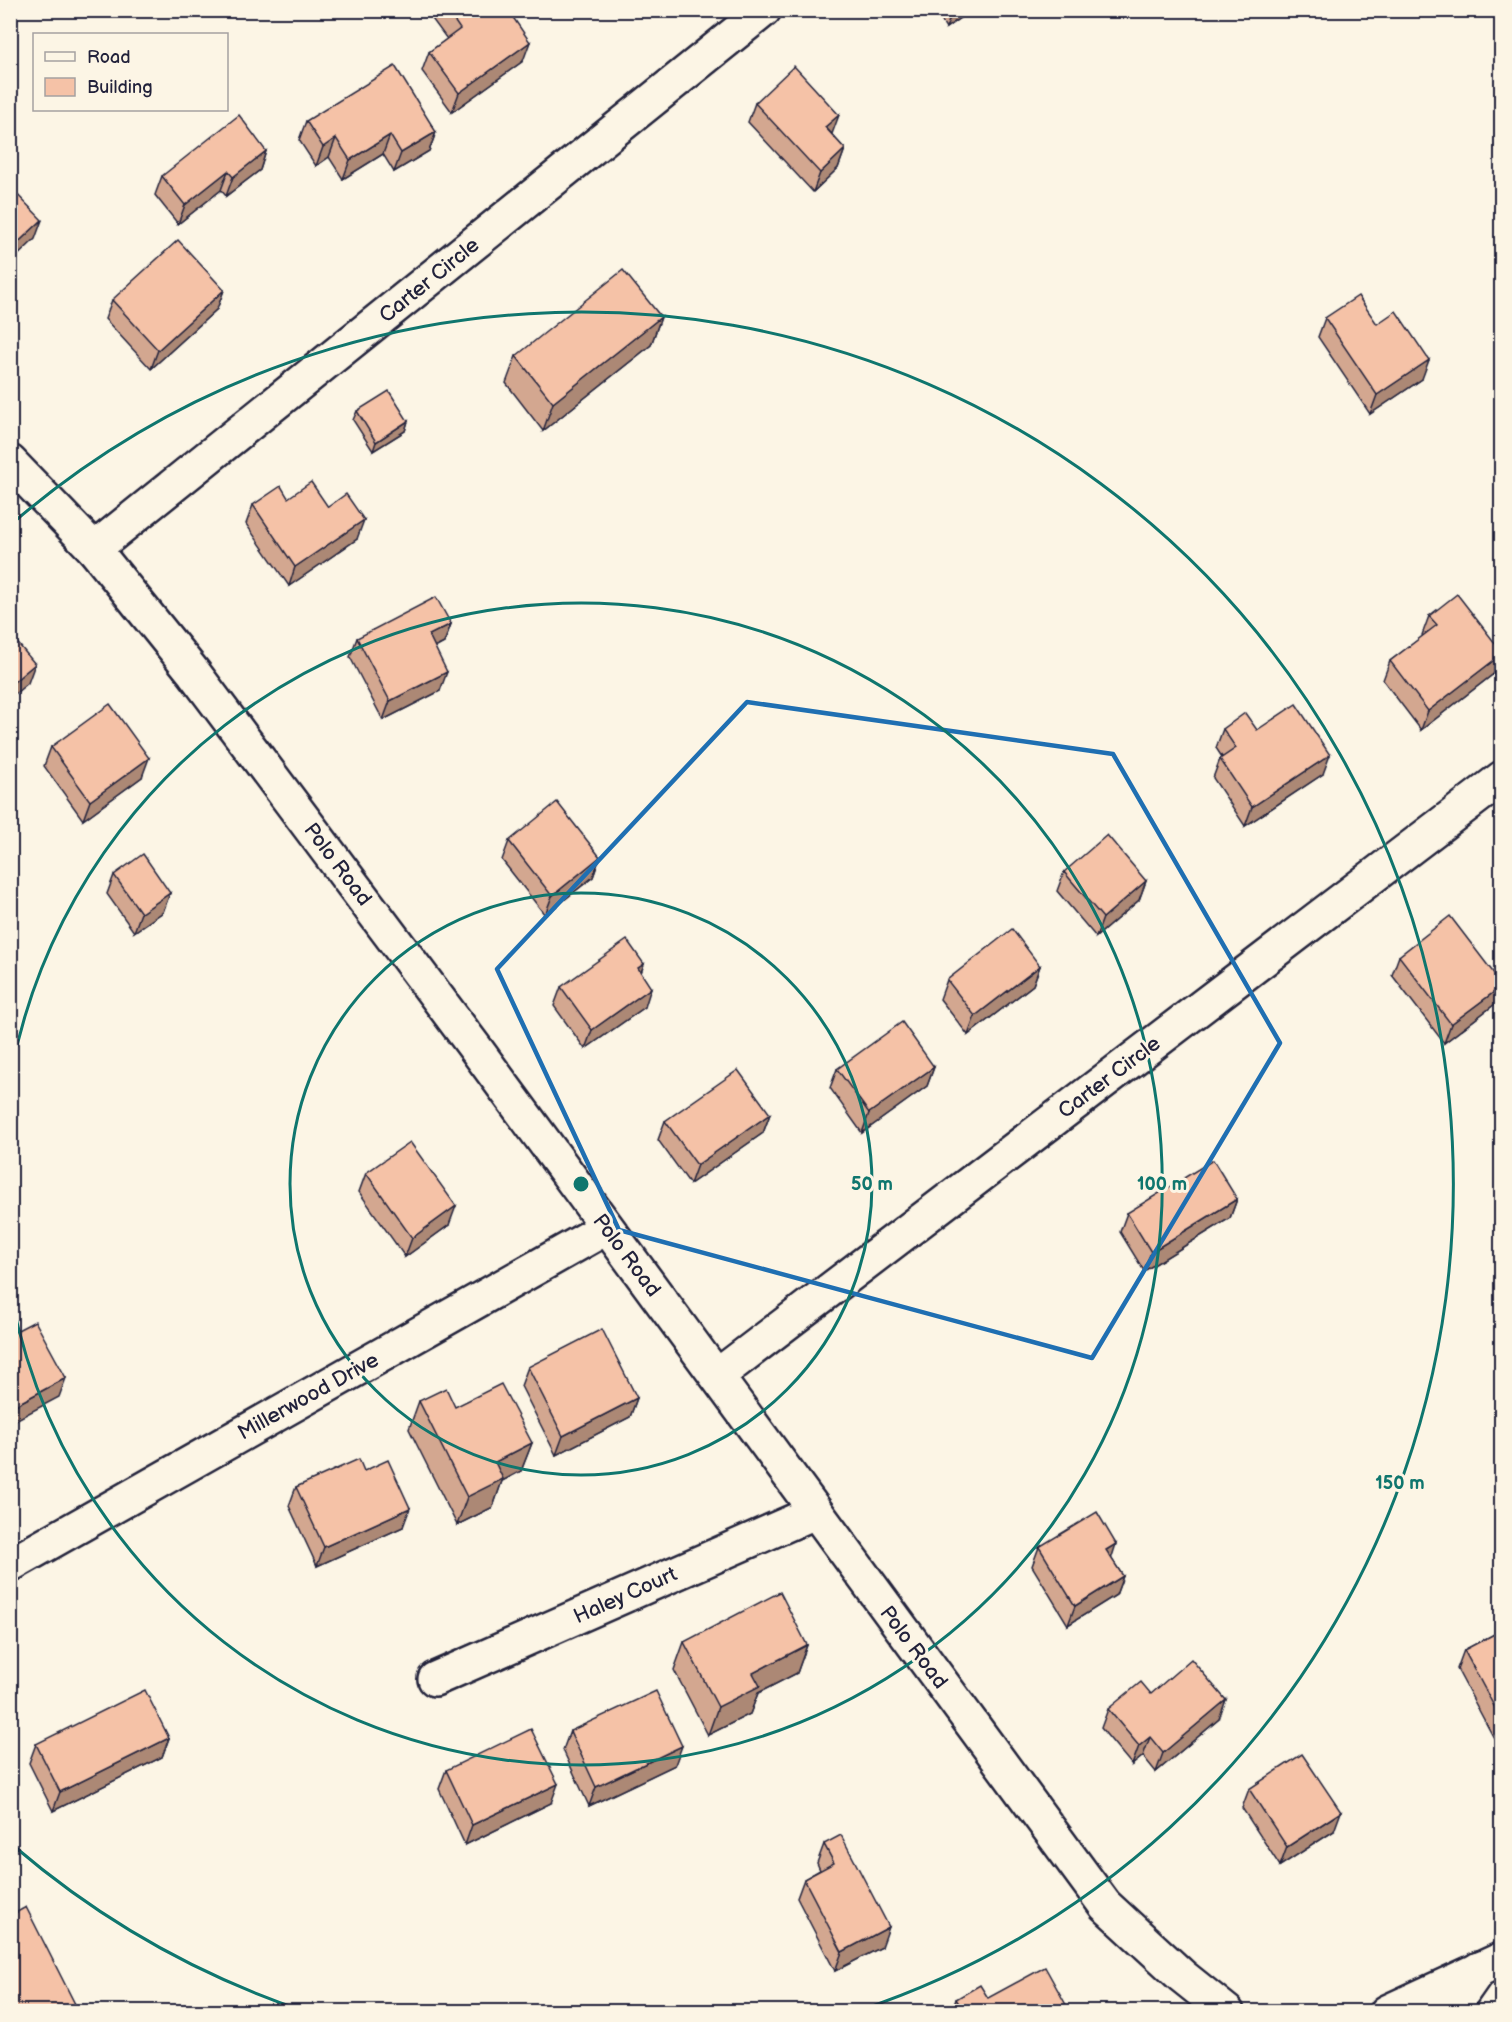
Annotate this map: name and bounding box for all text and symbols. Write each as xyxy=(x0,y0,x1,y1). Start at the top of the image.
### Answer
legend xyxy=(33,33,228,111)
text: Road xyxy=(87,47,131,68)
text: Building xyxy=(87,77,153,98)
street label: Carter Circle xyxy=(374,232,484,328)
street label: Polo Road xyxy=(298,818,377,911)
street label: Carter Circle xyxy=(1053,1031,1165,1124)
centre of rings xyxy=(571,1174,591,1194)
text: 50 m xyxy=(851,1174,893,1195)
text: 100 m xyxy=(1137,1174,1187,1195)
street label: Polo Road xyxy=(587,1209,666,1302)
street label: Millerwood Drive xyxy=(233,1347,383,1445)
text: 150 m xyxy=(1375,1473,1425,1494)
street label: Haley Court xyxy=(570,1561,681,1629)
street label: Polo Road xyxy=(874,1601,953,1694)

